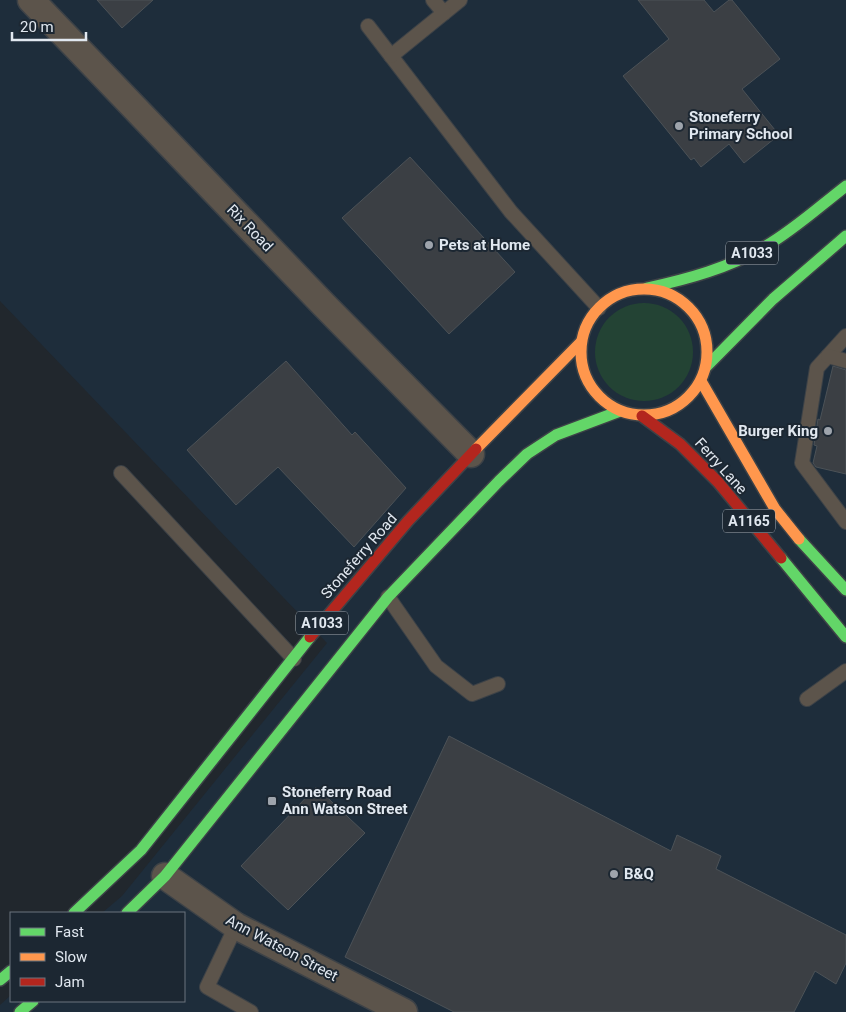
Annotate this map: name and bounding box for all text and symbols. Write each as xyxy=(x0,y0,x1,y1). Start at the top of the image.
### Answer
scale bar xyxy=(12,10,86,42)
text: 20 m xyxy=(20,18,54,36)
place label: Stoneferry Primary School xyxy=(689,108,792,143)
marker: Stoneferry Primary School xyxy=(673,120,685,132)
street label: Rix Road xyxy=(223,201,277,255)
place label: Pets at Home xyxy=(439,236,530,254)
marker: Pets at Home xyxy=(423,239,435,251)
road number: A1033 xyxy=(726,242,778,264)
place label: Burger King xyxy=(738,422,818,440)
marker: Burger King xyxy=(822,425,834,437)
street label: Ferry Lane xyxy=(691,434,751,498)
street label: Stoneferry Road xyxy=(317,510,401,602)
road number: A1165 xyxy=(723,510,775,532)
road number: A1033 xyxy=(296,612,348,634)
place label: Stoneferry Road Ann Watson Street xyxy=(282,783,408,818)
marker: Stoneferry Road Ann Watson Street xyxy=(266,795,278,807)
place label: B&Q xyxy=(624,865,654,883)
marker: B&Q xyxy=(608,868,620,880)
street label: Ann Watson Street xyxy=(223,911,341,985)
legend xyxy=(10,912,185,1002)
text: Fast xyxy=(55,923,84,941)
text: Slow xyxy=(55,948,87,966)
text: Jam xyxy=(55,973,85,991)

